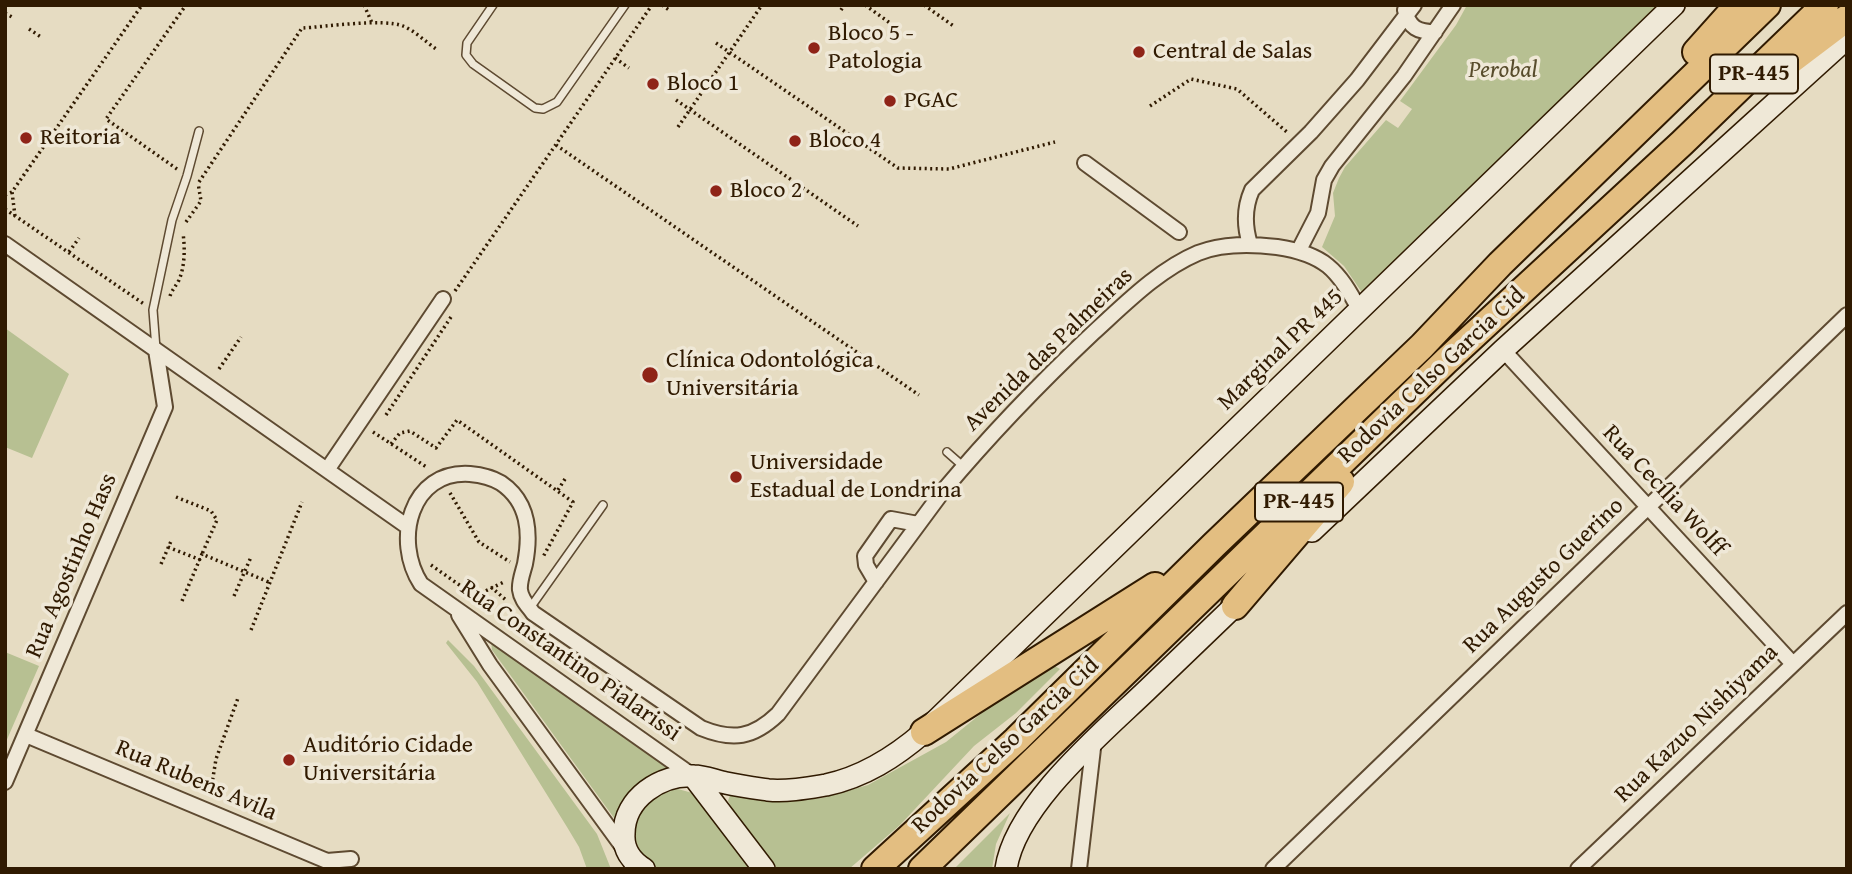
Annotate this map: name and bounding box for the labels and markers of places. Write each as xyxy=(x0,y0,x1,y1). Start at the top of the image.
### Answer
place label: Bloco 5 - Patologia xyxy=(828,20,922,76)
place label: Central de Salas xyxy=(1153,38,1312,66)
marker: Bloco 5 - Patologia xyxy=(806,40,822,56)
marker: Central de Salas xyxy=(1131,44,1147,60)
place label: Bloco 1 xyxy=(667,70,739,98)
marker: Bloco 1 xyxy=(645,76,661,92)
place label: PGAC xyxy=(904,87,958,115)
marker: PGAC xyxy=(882,93,898,109)
place label: Reitoria xyxy=(40,124,121,152)
place label: Bloco 4 xyxy=(809,127,881,155)
marker: Reitoria xyxy=(18,130,34,146)
marker: Bloco 4 xyxy=(787,133,803,149)
place label: Bloco 2 xyxy=(730,177,802,205)
marker: Bloco 2 xyxy=(708,183,724,199)
place label: Clínica Odontológica Universitária xyxy=(666,347,873,403)
marker: Clínica Odontológica Universitária xyxy=(640,365,660,385)
place label: Universidade Estadual de Londrina xyxy=(750,449,962,505)
marker: Universidade Estadual de Londrina xyxy=(728,469,744,485)
place label: Auditório Cidade Universitária xyxy=(303,732,473,788)
marker: Auditório Cidade Universitária xyxy=(281,752,297,768)

